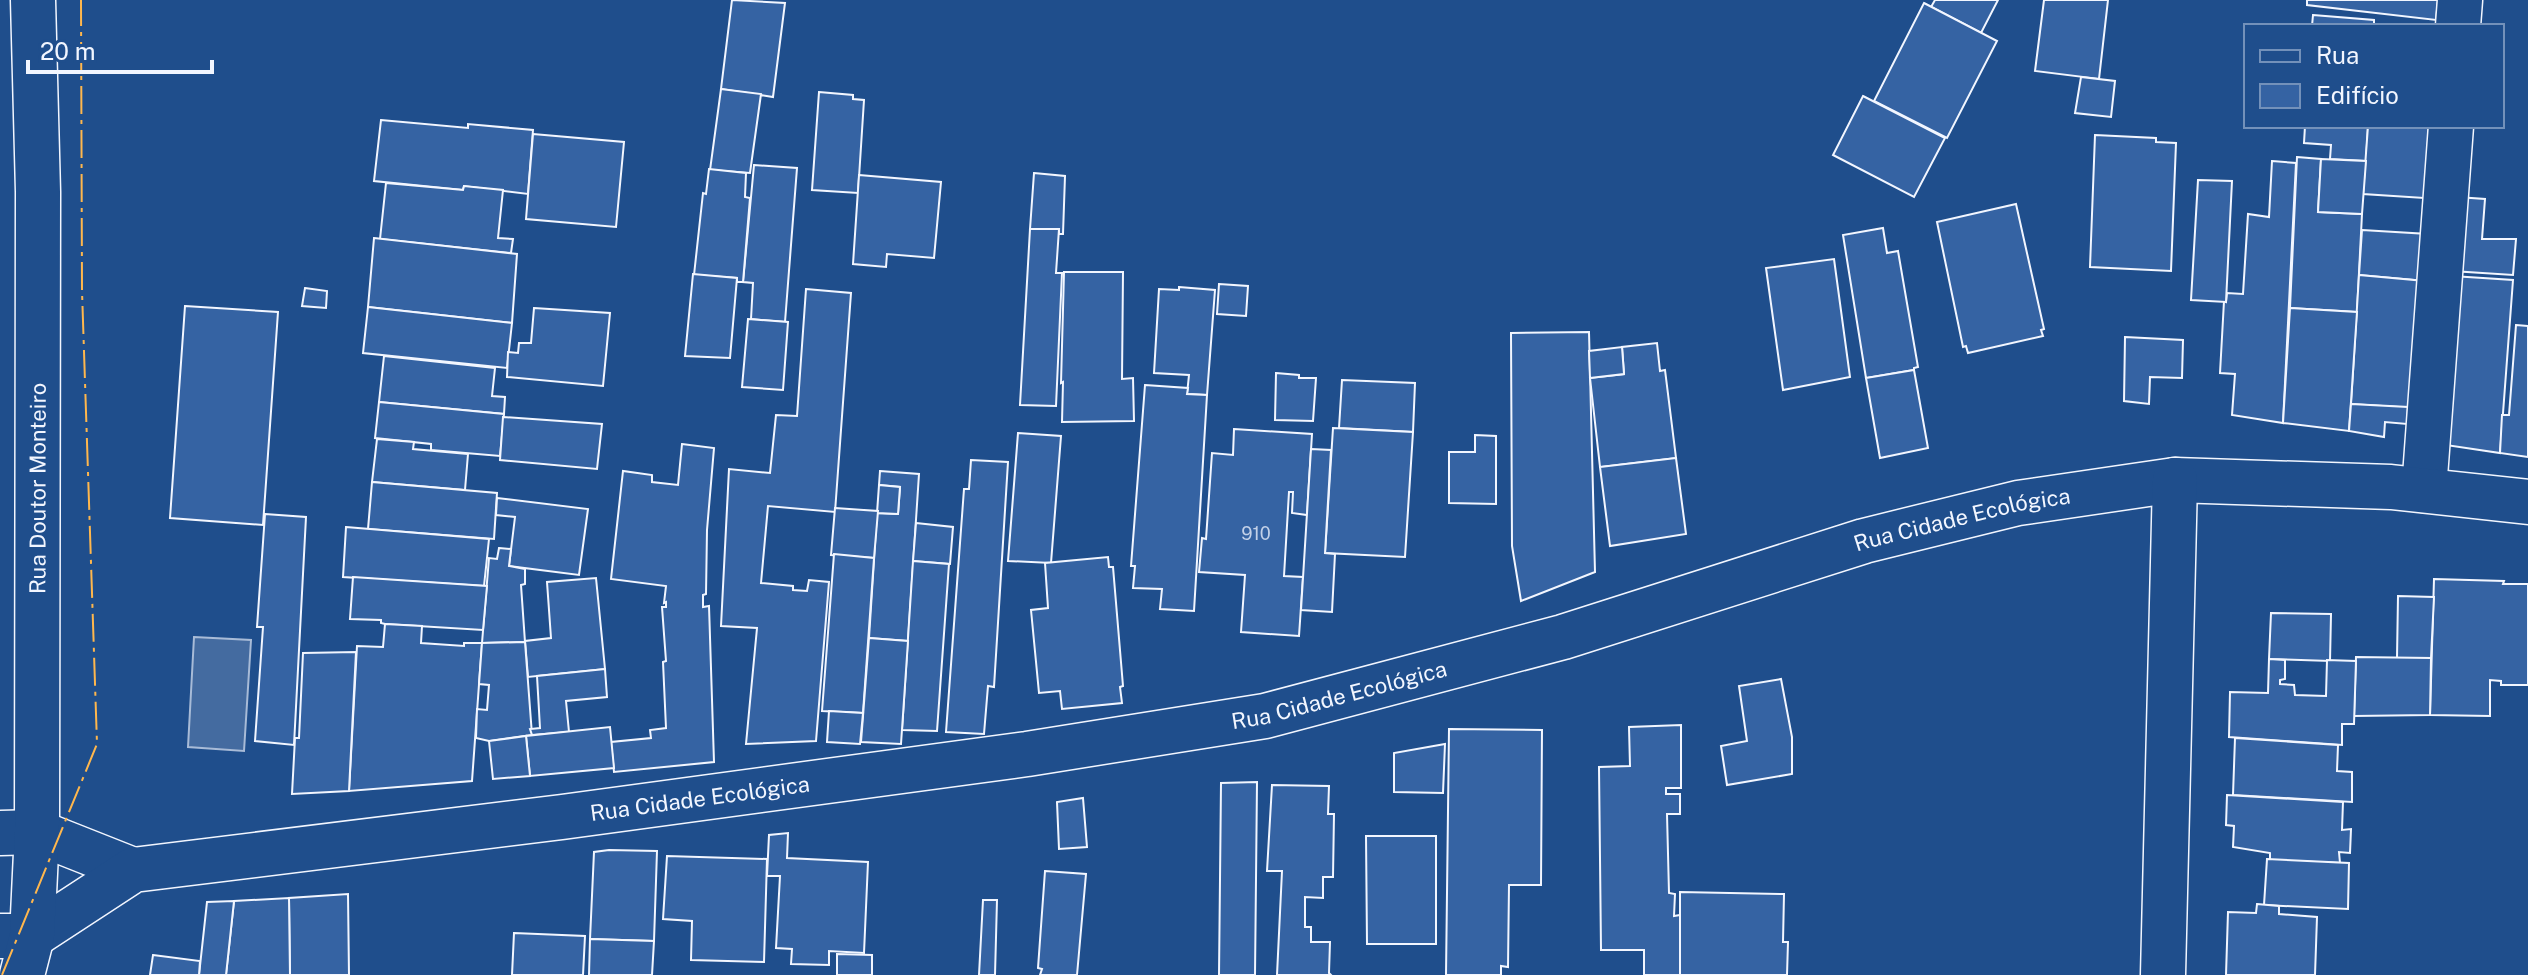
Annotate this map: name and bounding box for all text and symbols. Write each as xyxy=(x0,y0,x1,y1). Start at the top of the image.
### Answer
scale bar xyxy=(28,24,212,74)
legend xyxy=(2244,24,2504,128)
text: 20 m xyxy=(40,37,96,65)
text: Rua xyxy=(2316,41,2359,69)
text: Edifício xyxy=(2316,81,2399,109)
street label: Rua Doutor Monteiro xyxy=(24,383,51,594)
street label: Rua Cidade Ecológica xyxy=(1850,483,2072,556)
house number: 910 xyxy=(1241,523,1271,544)
street label: Rua Cidade Ecológica xyxy=(1230,655,1450,734)
street label: Rua Cidade Ecológica xyxy=(588,771,811,826)

